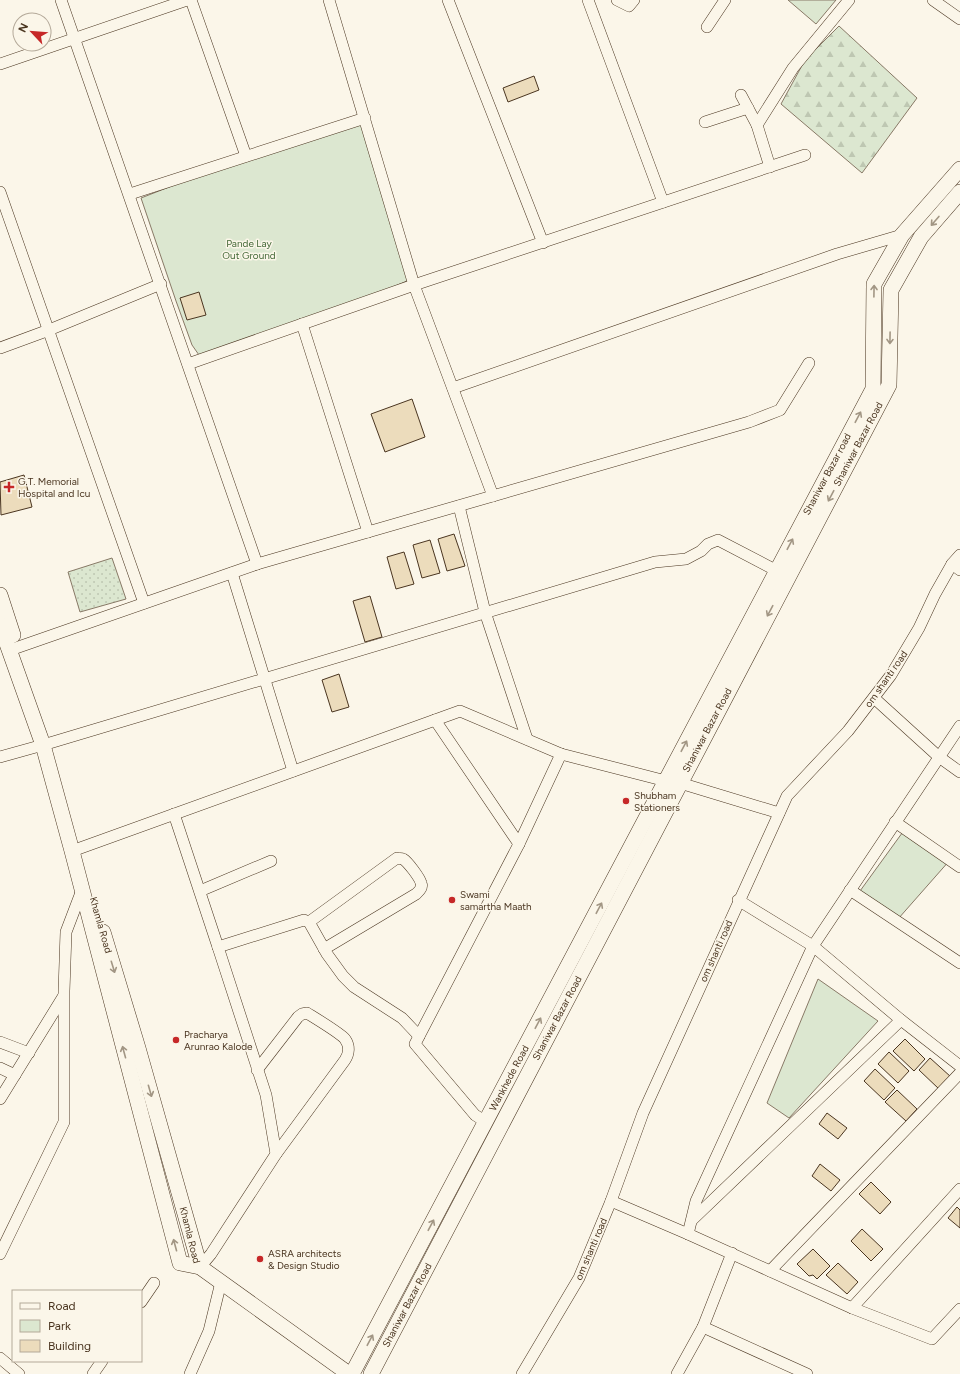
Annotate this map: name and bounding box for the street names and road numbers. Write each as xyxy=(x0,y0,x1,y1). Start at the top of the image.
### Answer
street label: Shaniwar Bazar Road xyxy=(830,400,886,488)
street label: Shaniwar Bazar road xyxy=(800,431,854,517)
street label: om shanti road xyxy=(862,648,910,710)
street label: Shaniwar Bazar Road xyxy=(679,686,735,774)
street label: Khamla Road xyxy=(87,895,115,955)
street label: om shanti road xyxy=(697,918,735,984)
street label: Shaniwar Bazar Road xyxy=(529,974,585,1062)
street label: Wankhede Road xyxy=(486,1043,532,1113)
street label: Khamla Road xyxy=(177,1205,203,1265)
street label: om shanti road xyxy=(572,1216,610,1282)
street label: Shaniwar Bazar Road xyxy=(379,1261,435,1349)

